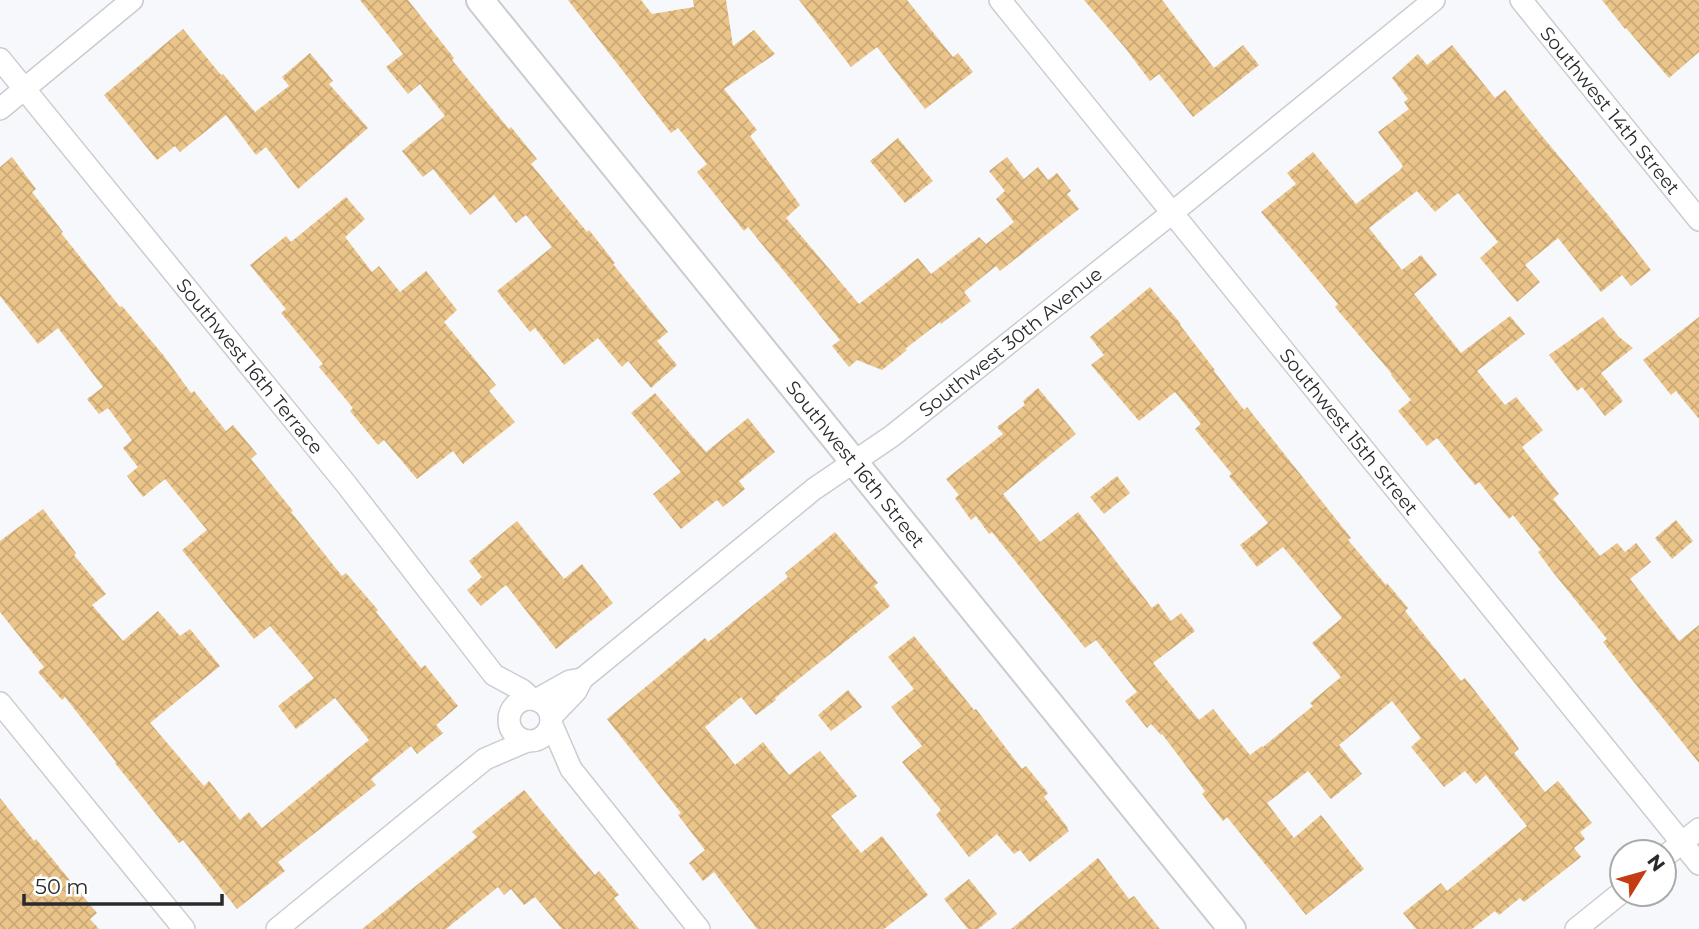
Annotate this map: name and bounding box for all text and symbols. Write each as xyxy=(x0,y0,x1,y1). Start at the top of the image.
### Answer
street label: Southwest 14th Street xyxy=(1535,22,1685,199)
street label: Southwest 30th Avenue xyxy=(915,262,1107,422)
street label: Southwest 16th Terrace xyxy=(171,274,328,459)
street label: Southwest 15th Street xyxy=(1275,344,1423,520)
street label: Southwest 16th Street xyxy=(781,376,930,553)
north arrow xyxy=(1608,838,1678,908)
text: N xyxy=(1642,850,1670,876)
scale bar xyxy=(24,862,222,906)
text: 50 m xyxy=(35,874,89,899)

